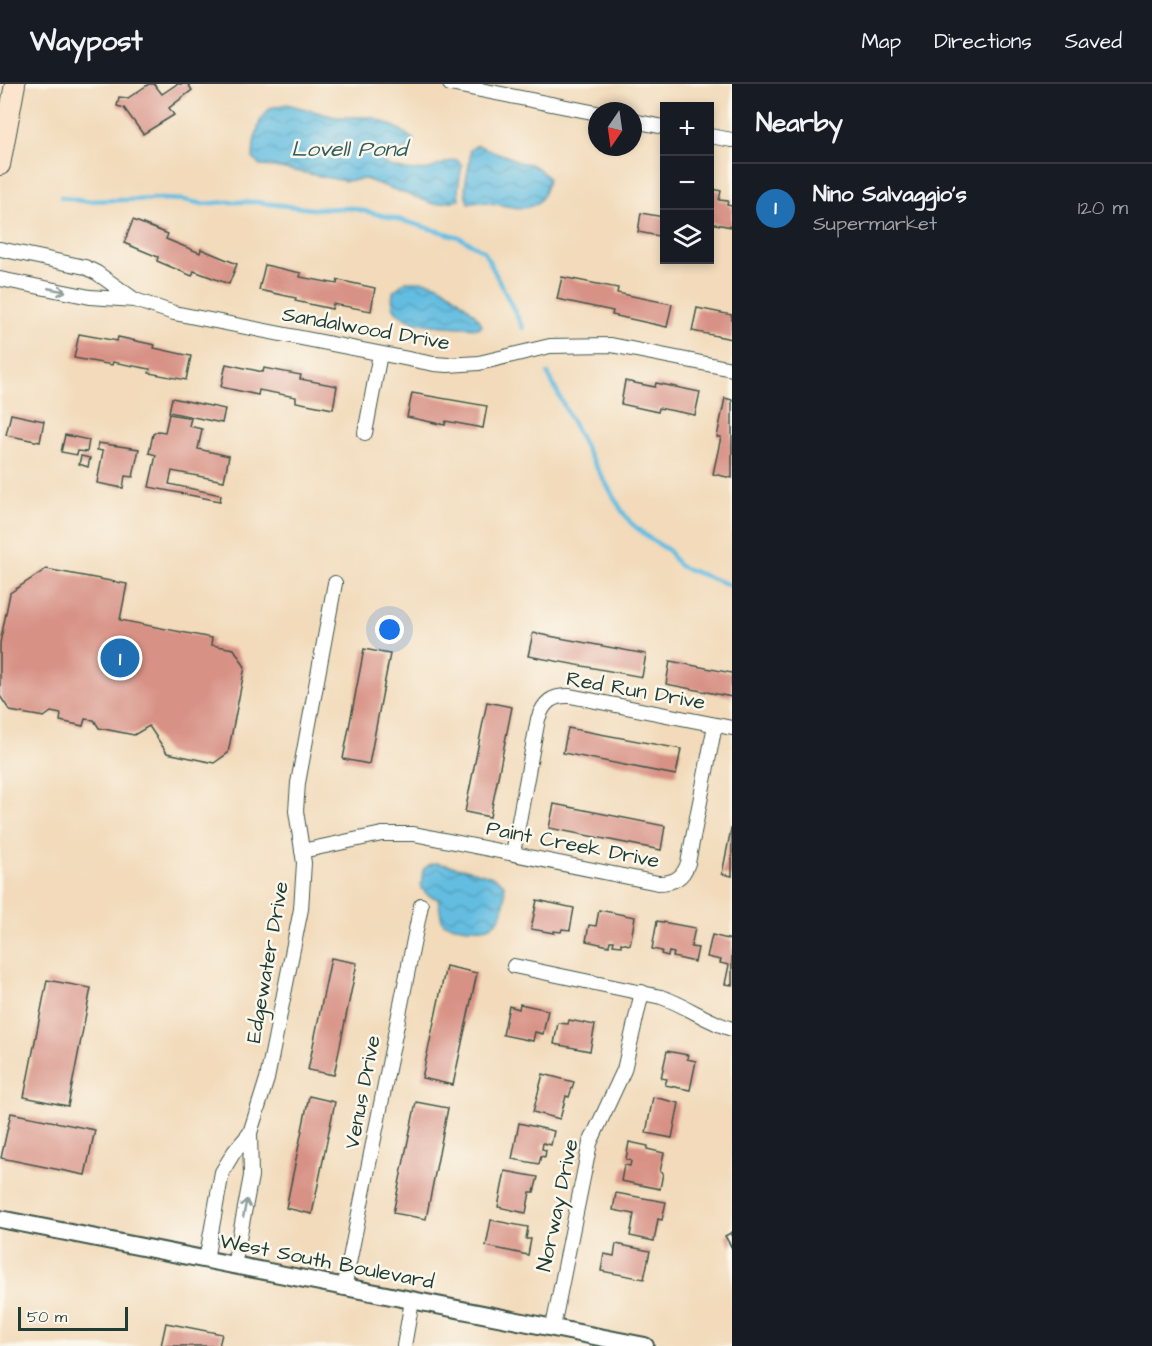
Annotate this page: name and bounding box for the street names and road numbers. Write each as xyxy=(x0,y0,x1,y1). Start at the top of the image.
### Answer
street label: Sandalwood Drive xyxy=(280,299,452,358)
street label: Red Run Drive xyxy=(564,664,708,717)
street label: Paint Creek Drive xyxy=(484,813,662,875)
street label: Edgewater Drive xyxy=(239,879,298,1045)
street label: Venus Drive xyxy=(337,1033,388,1151)
street label: Norway Drive xyxy=(529,1136,588,1274)
street label: West South Boulevard xyxy=(217,1226,437,1297)

